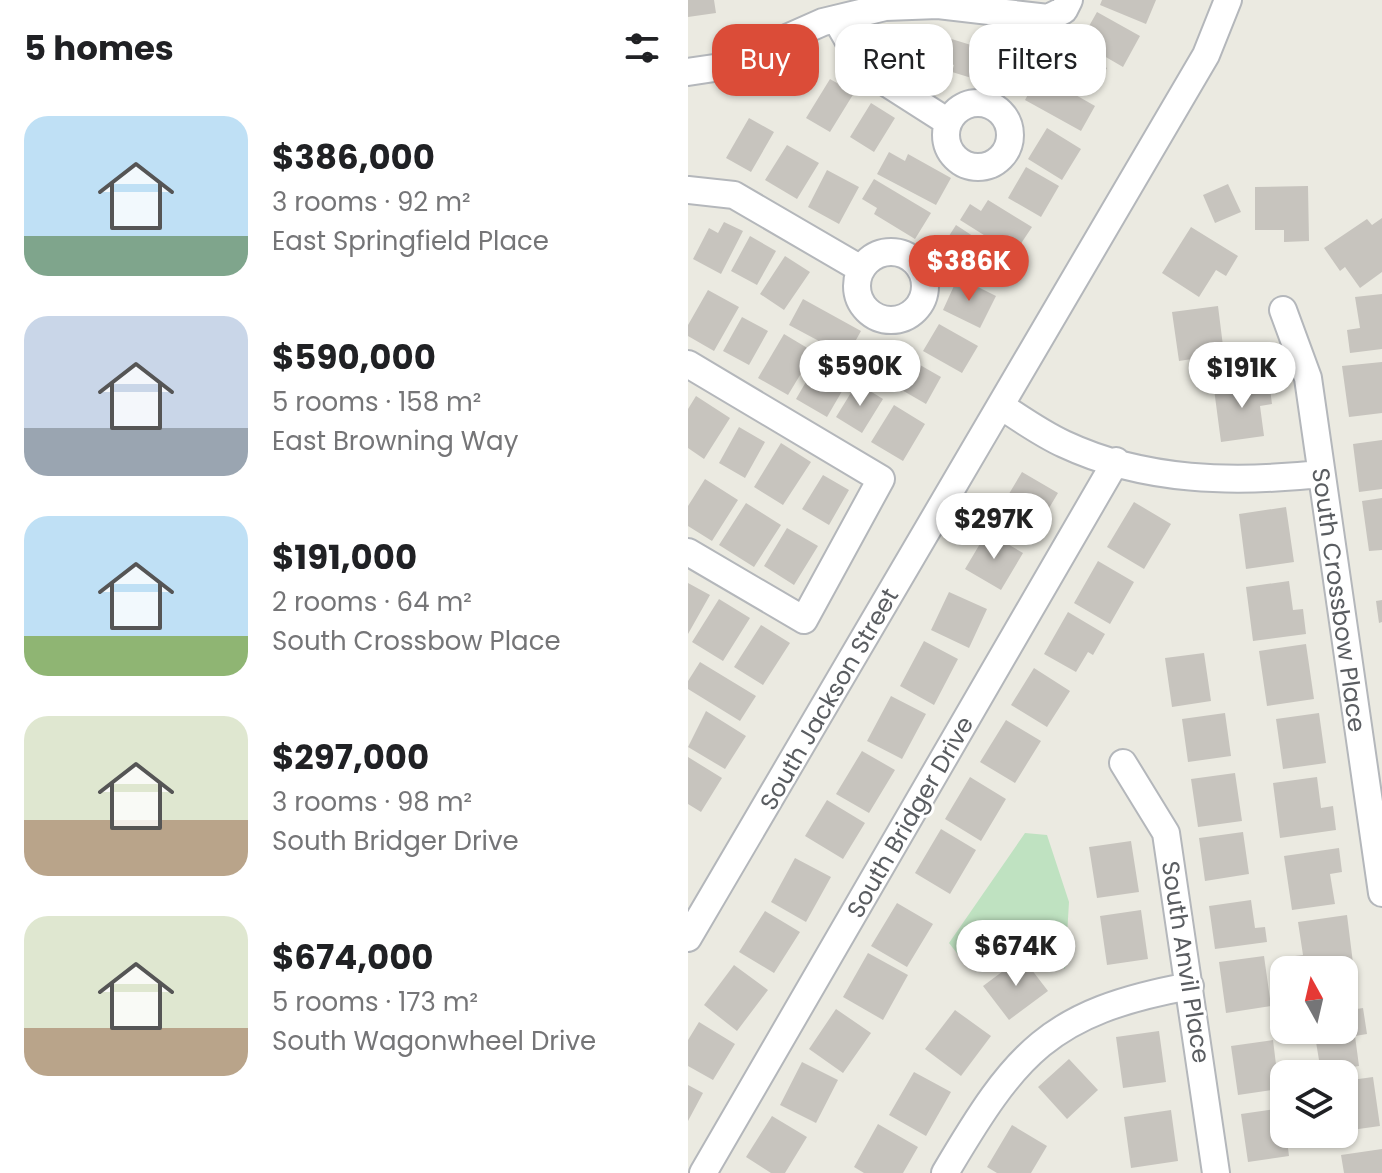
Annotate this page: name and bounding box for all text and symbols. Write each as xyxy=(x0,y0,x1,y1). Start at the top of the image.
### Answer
text: 5 homes xyxy=(24,24,174,72)
chip: Buy xyxy=(712,24,819,96)
chip: Rent xyxy=(835,24,953,96)
chip: Filters xyxy=(969,24,1106,96)
icon: filters xyxy=(620,26,664,70)
text: $386,000 xyxy=(272,133,435,181)
icon: home xyxy=(88,148,184,244)
text: 3 rooms · 92 m² xyxy=(272,184,471,220)
text: East Springfield Place xyxy=(272,223,549,259)
pin: $386K xyxy=(913,235,1025,303)
text: $386K xyxy=(927,243,1011,279)
text: $590,000 xyxy=(272,333,436,381)
pin: $590K xyxy=(804,340,916,408)
pin: $191K xyxy=(1186,342,1298,410)
icon: home xyxy=(88,348,184,444)
text: $590K xyxy=(817,348,903,384)
text: $191K xyxy=(1207,350,1277,386)
text: 5 rooms · 158 m² xyxy=(272,384,481,420)
text: East Browning Way xyxy=(272,423,518,459)
street label: South Crossbow Place xyxy=(1304,466,1374,734)
pin: $297K xyxy=(938,493,1050,561)
text: $297K xyxy=(954,501,1034,537)
text: $191,000 xyxy=(272,533,417,581)
icon: home xyxy=(88,548,184,644)
street label: South Jackson Street xyxy=(752,582,906,816)
text: 2 rooms · 64 m² xyxy=(272,584,472,620)
text: South Crossbow Place xyxy=(272,623,561,659)
street label: South Bridger Drive xyxy=(839,710,981,924)
text: $297,000 xyxy=(272,733,429,781)
icon: home xyxy=(88,748,184,844)
text: 3 rooms · 98 m² xyxy=(272,784,472,820)
text: South Bridger Drive xyxy=(272,823,519,859)
street label: South Anvil Place xyxy=(1154,859,1218,1065)
pin: $674K xyxy=(960,920,1072,988)
text: $674K xyxy=(974,928,1058,964)
text: $674,000 xyxy=(272,933,434,981)
icon: home xyxy=(88,948,184,1044)
north arrow xyxy=(1270,956,1358,1044)
map controls xyxy=(1270,956,1358,1148)
text: 5 rooms · 173 m² xyxy=(272,984,478,1020)
text: South Wagonwheel Drive xyxy=(272,1023,596,1059)
button: layers xyxy=(1270,1060,1358,1148)

